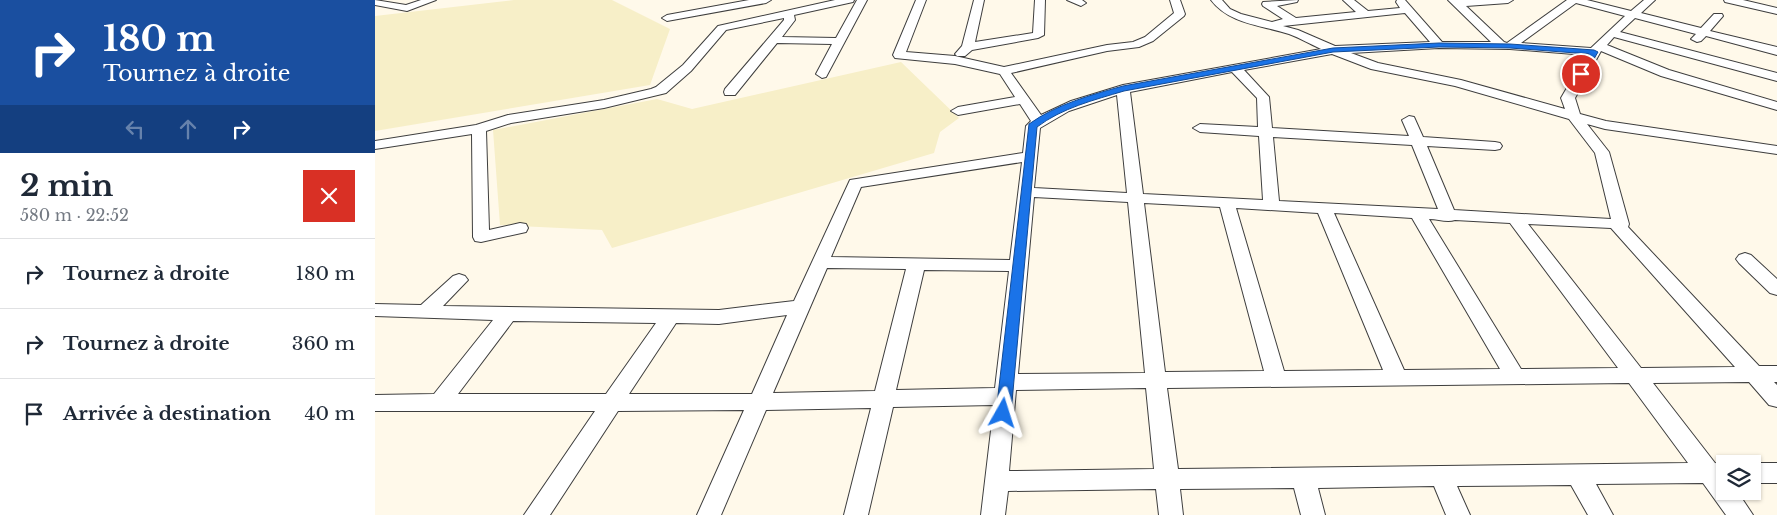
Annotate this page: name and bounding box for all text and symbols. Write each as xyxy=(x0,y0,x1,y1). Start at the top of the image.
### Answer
text: 180 m xyxy=(103,17,215,60)
icon: right xyxy=(20,20,85,85)
pin xyxy=(1560,53,1602,95)
text: Tournez à droite xyxy=(103,60,290,87)
icon: arrive xyxy=(1567,60,1595,88)
icon: left xyxy=(121,115,149,143)
icon: ahead xyxy=(174,115,202,143)
icon: right xyxy=(227,115,255,143)
text: 2 min xyxy=(20,167,113,204)
button: close xyxy=(303,170,355,222)
text: 580 m · 22:52 xyxy=(20,205,129,225)
icon: right xyxy=(20,260,48,288)
text: Tournez à droite xyxy=(63,262,230,285)
text: 180 m xyxy=(296,262,355,285)
icon: right xyxy=(20,330,48,358)
text: Tournez à droite xyxy=(63,332,230,355)
text: 360 m xyxy=(292,332,355,355)
position arrow xyxy=(976,386,1028,438)
icon: arrive xyxy=(20,400,48,428)
text: Arrivée à destination xyxy=(63,402,271,425)
text: 40 m xyxy=(304,402,355,425)
map controls xyxy=(1716,455,1761,500)
button: layers xyxy=(1716,455,1761,500)

